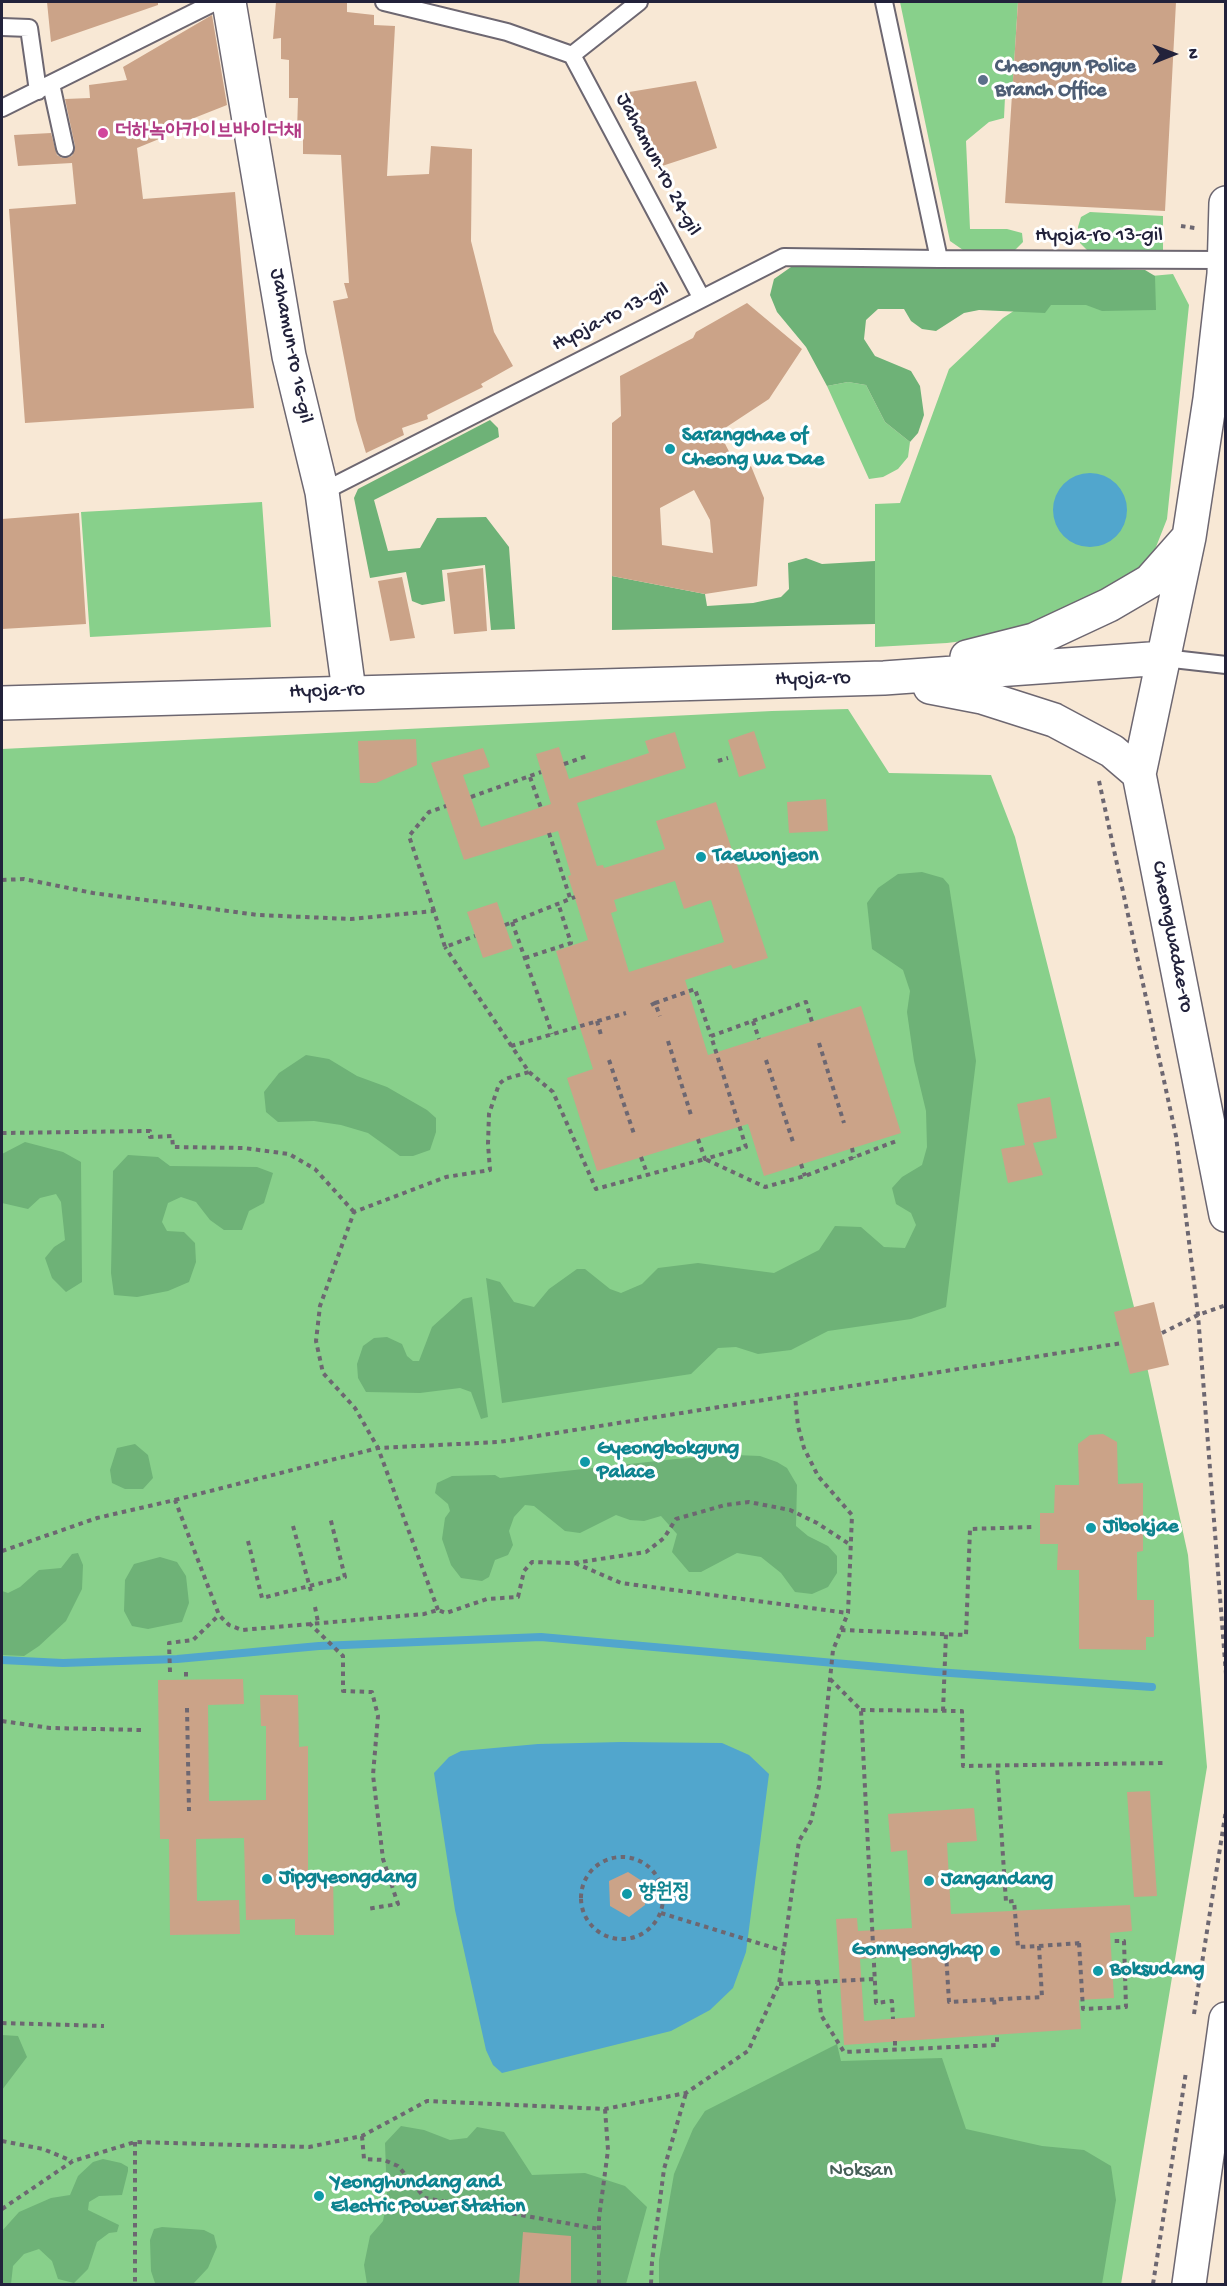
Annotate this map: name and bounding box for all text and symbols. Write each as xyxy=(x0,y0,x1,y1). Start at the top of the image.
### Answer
north arrow xyxy=(1143,24,1203,84)
text: N xyxy=(1182,48,1201,59)
place label: Cheongun Police Branch Office xyxy=(995,55,1136,105)
marker: Cheongun Police Branch Office xyxy=(976,73,990,87)
street label: Jahamun-ro 24-gil xyxy=(609,89,705,241)
place label: 더하녹아카이브바이더채 xyxy=(115,120,301,146)
marker: 더하녹아카이브바이더채 xyxy=(96,126,110,140)
street label: Hyoja-ro 13-gil xyxy=(1035,224,1163,250)
street label: Jahamun-ro 16-gil xyxy=(263,266,317,426)
street label: Hyoja-ro 13-gil xyxy=(548,278,674,358)
place label: Sarangchae of Cheong Wa Dae xyxy=(682,424,824,474)
marker: Sarangchae of Cheong Wa Dae xyxy=(663,442,677,456)
street label: Hyoja-ro xyxy=(775,667,851,693)
street label: Hyoja-ro xyxy=(289,678,365,706)
place label: Taewonjeon xyxy=(713,844,819,870)
marker: Taewonjeon xyxy=(694,850,708,864)
street label: Cheongwadae-ro xyxy=(1144,859,1198,1015)
place label: Gyeongbokgung Palace xyxy=(597,1437,739,1487)
marker: Gyeongbokgung Palace xyxy=(578,1455,592,1469)
place label: Jibokjae xyxy=(1103,1515,1179,1541)
marker: Jibokjae xyxy=(1084,1521,1098,1535)
place label: Jipgyeongdang xyxy=(279,1866,417,1892)
place label: Jangandang xyxy=(941,1868,1053,1894)
marker: Jipgyeongdang xyxy=(260,1872,274,1886)
marker: Jangandang xyxy=(922,1874,936,1888)
place label: 향원정 xyxy=(639,1881,690,1907)
marker: 향원정 xyxy=(620,1887,634,1901)
place label: Gonnyeonghap xyxy=(852,1938,983,1964)
marker: Gonnyeonghap xyxy=(988,1944,1002,1958)
place label: Boksudang xyxy=(1110,1958,1204,1984)
marker: Boksudang xyxy=(1091,1964,1105,1978)
park label: Noksan xyxy=(829,2159,893,2185)
place label: Yeonghundang and Electric Power Station xyxy=(331,2171,525,2221)
marker: Yeonghundang and Electric Power Station xyxy=(312,2189,326,2203)

